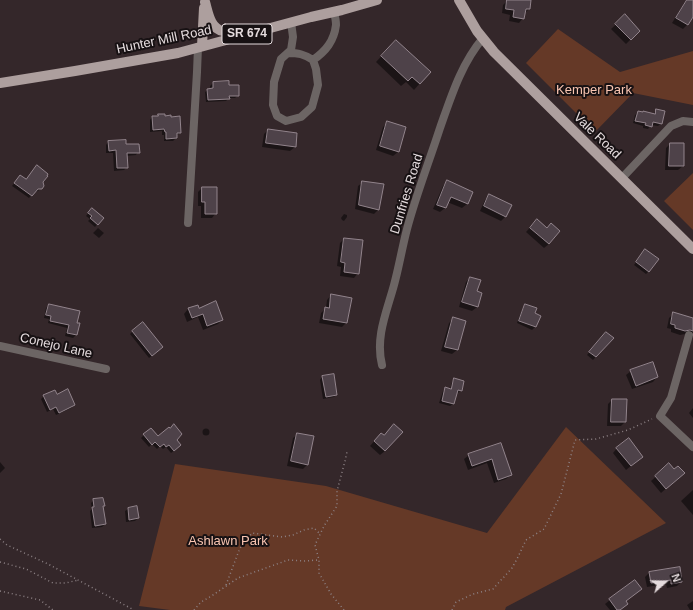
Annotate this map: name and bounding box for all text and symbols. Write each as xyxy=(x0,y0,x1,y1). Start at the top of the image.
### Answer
street label: Hunter Mill Road xyxy=(115,22,213,58)
road number: SR 674 xyxy=(222,24,272,44)
park label: Kemper Park xyxy=(556,82,632,98)
street label: Vale Road xyxy=(570,110,624,162)
street label: Dunfries Road xyxy=(387,152,427,236)
street label: Conejo Lane xyxy=(18,330,94,362)
park label: Ashlawn Park xyxy=(188,533,268,549)
north arrow xyxy=(645,562,685,602)
text: N xyxy=(669,572,683,584)

